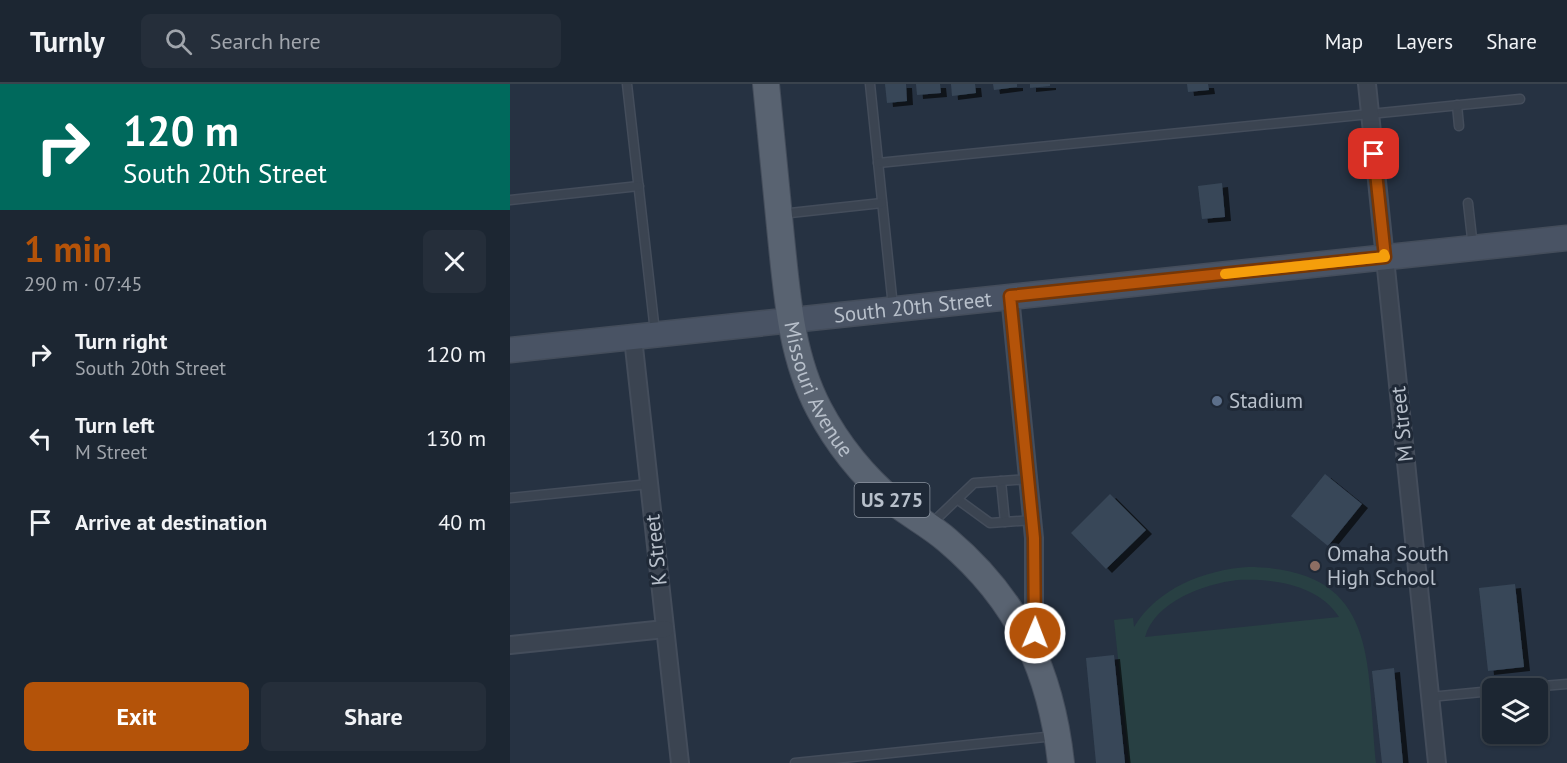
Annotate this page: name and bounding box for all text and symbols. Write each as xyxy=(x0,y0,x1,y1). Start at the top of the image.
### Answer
search box xyxy=(141,14,561,68)
text: Turnly xyxy=(30,23,105,60)
icon: search xyxy=(162,25,195,58)
text: Search here xyxy=(210,27,321,55)
text: Map xyxy=(1325,28,1363,55)
text: Layers xyxy=(1396,28,1453,55)
text: Share xyxy=(1486,28,1537,55)
text: 120 m xyxy=(123,103,239,158)
icon: right xyxy=(24,108,102,186)
pin xyxy=(1348,128,1399,179)
icon: arrive xyxy=(1357,137,1390,170)
text: South 20th Street xyxy=(123,156,327,190)
text: 1 min xyxy=(24,225,112,272)
button: close xyxy=(423,230,486,293)
text: 290 m · 07:45 xyxy=(24,271,142,297)
street label: South 20th Street xyxy=(832,285,993,329)
street label: Missouri Avenue xyxy=(778,319,859,462)
text: Turn right xyxy=(75,327,167,355)
icon: right xyxy=(24,338,57,371)
text: 120 m xyxy=(426,340,486,368)
text: South 20th Street xyxy=(75,355,226,381)
street label: M Street xyxy=(1384,385,1419,463)
place label: Stadium xyxy=(1229,387,1303,414)
marker: Stadium xyxy=(1210,394,1224,408)
text: Turn left xyxy=(75,411,155,439)
icon: left xyxy=(24,422,57,455)
text: 130 m xyxy=(426,424,486,452)
text: M Street xyxy=(75,439,147,465)
road number: US 275 xyxy=(854,483,929,517)
icon: arrive xyxy=(24,506,57,539)
text: Arrive at destination xyxy=(75,508,267,536)
text: 40 m xyxy=(438,508,486,536)
street label: K Street xyxy=(638,513,673,587)
place label: Omaha South High School xyxy=(1327,540,1449,591)
marker: Omaha South High School xyxy=(1308,559,1322,573)
position arrow xyxy=(1003,601,1067,665)
map controls xyxy=(1482,678,1548,744)
button: layers xyxy=(1482,678,1548,744)
button: Exit xyxy=(24,682,249,751)
button: Share xyxy=(261,682,486,751)

